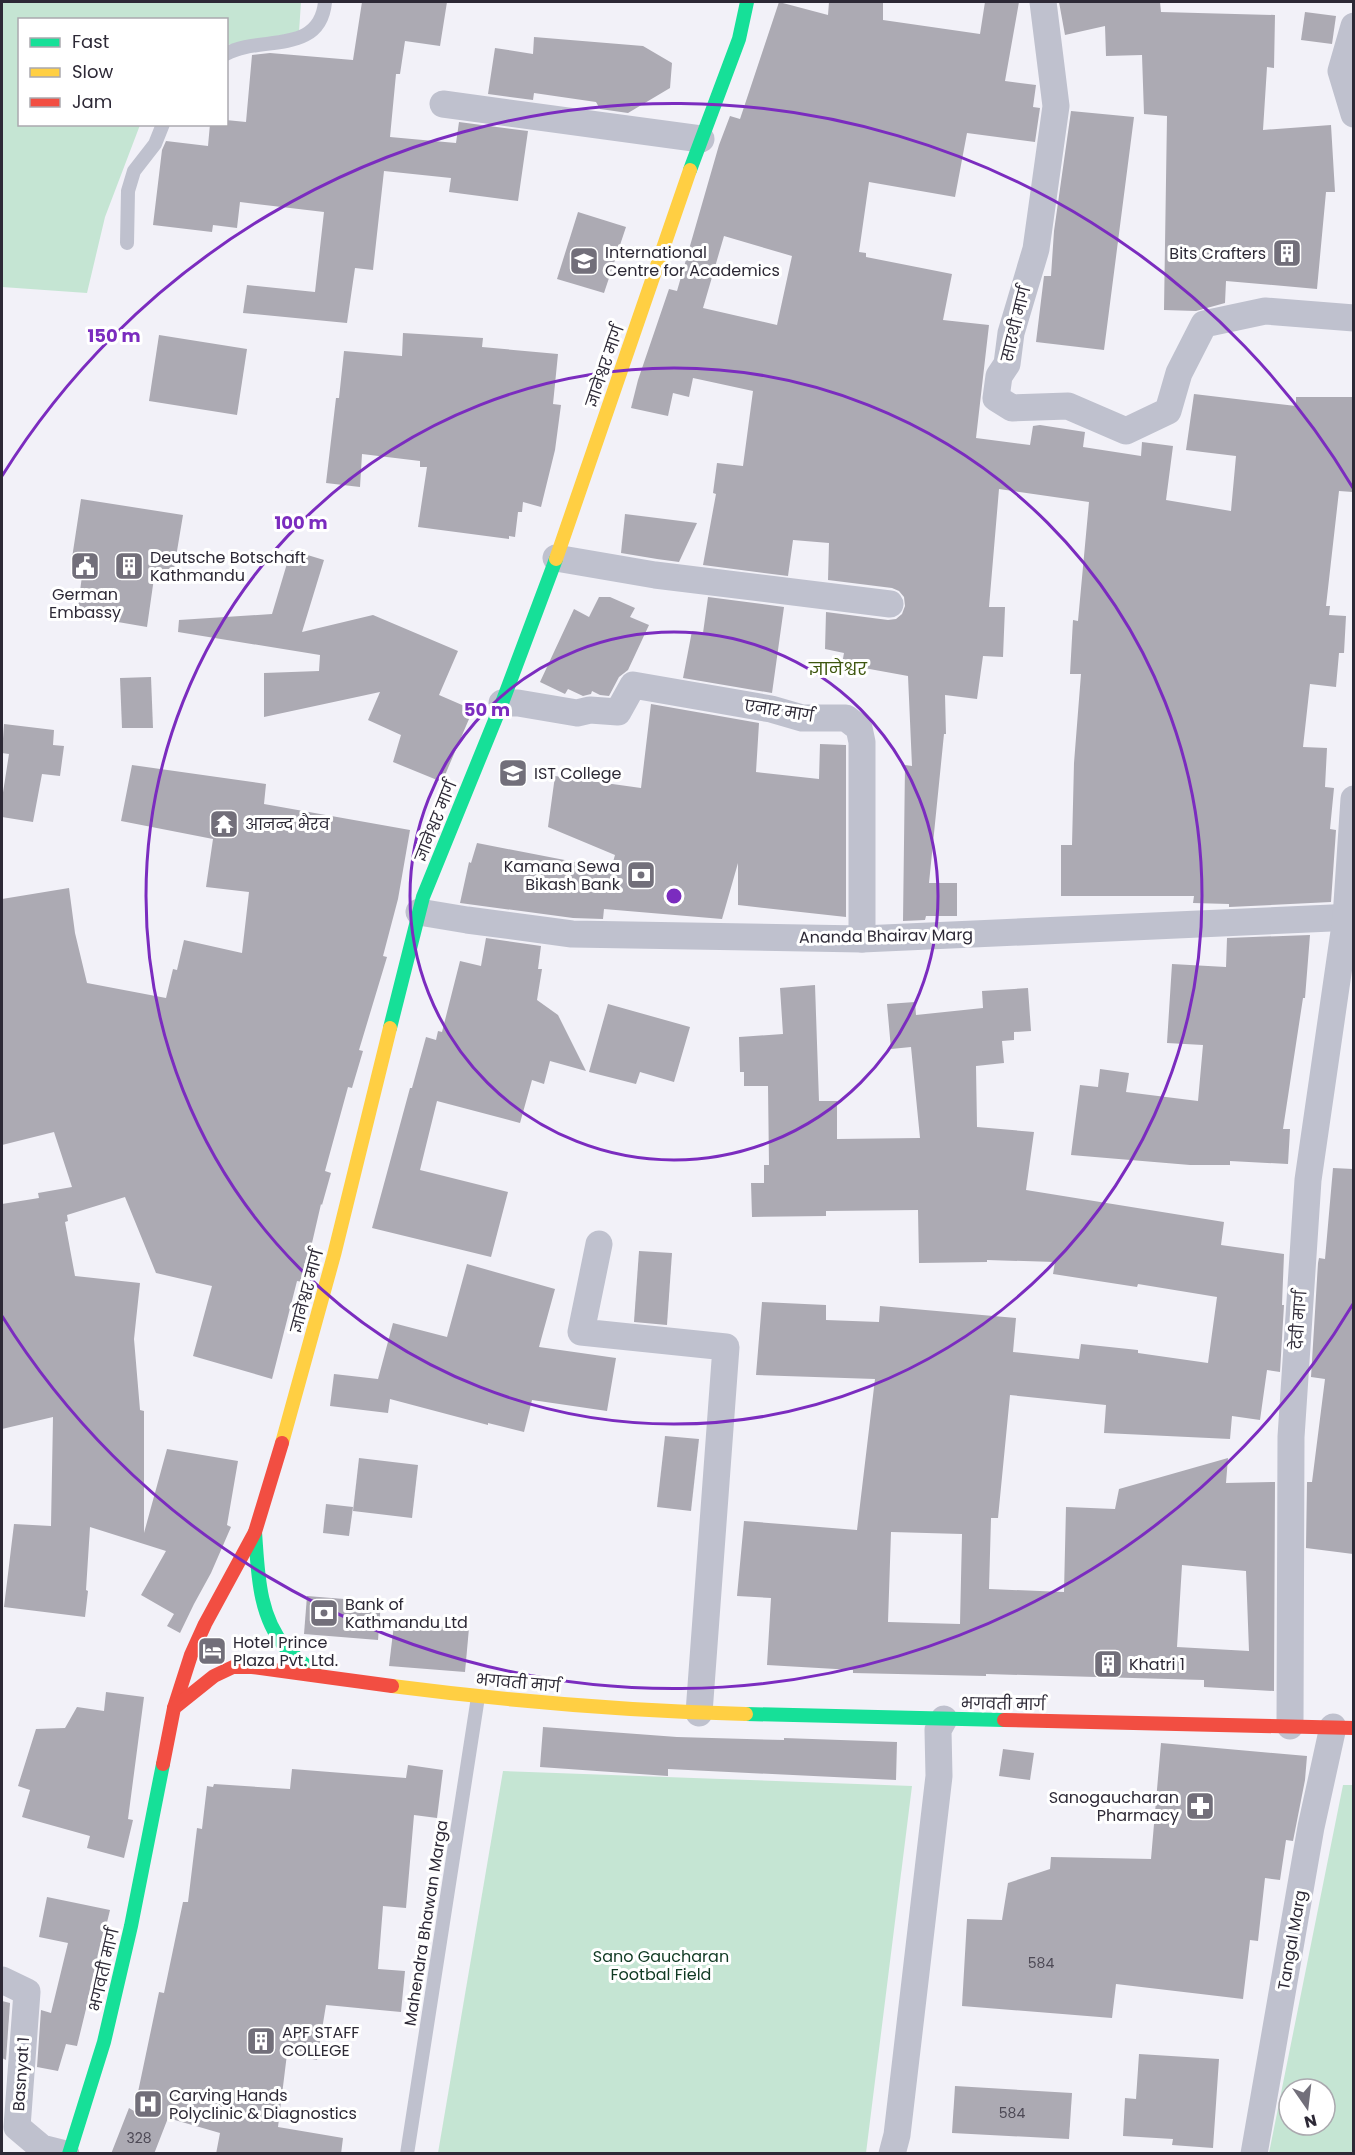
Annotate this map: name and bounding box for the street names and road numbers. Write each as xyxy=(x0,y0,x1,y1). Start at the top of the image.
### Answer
street label: सारथी मार्ग xyxy=(995,281,1037,365)
street label: ज्ञानेश्वर मार्ग xyxy=(580,319,631,411)
street label: एनार मार्ग xyxy=(742,694,818,728)
street label: ज्ञानेश्वर मार्ग xyxy=(409,774,464,866)
street label: Ananda Bhairav Marg xyxy=(799,923,973,949)
street label: ज्ञानेश्वर मार्ग xyxy=(285,1244,330,1336)
street label: देवी मार्ग xyxy=(1285,1287,1313,1351)
street label: भगवती मार्ग xyxy=(475,1668,564,1698)
street label: भगवती मार्ग xyxy=(960,1692,1049,1716)
street label: Mahendra Bhawan Marga xyxy=(398,1818,454,2028)
street label: Tangal Marg xyxy=(1272,1888,1312,1992)
street label: भगवती मार्ग xyxy=(83,1923,125,2014)
street label: Basnyat 1 xyxy=(7,2036,35,2112)

